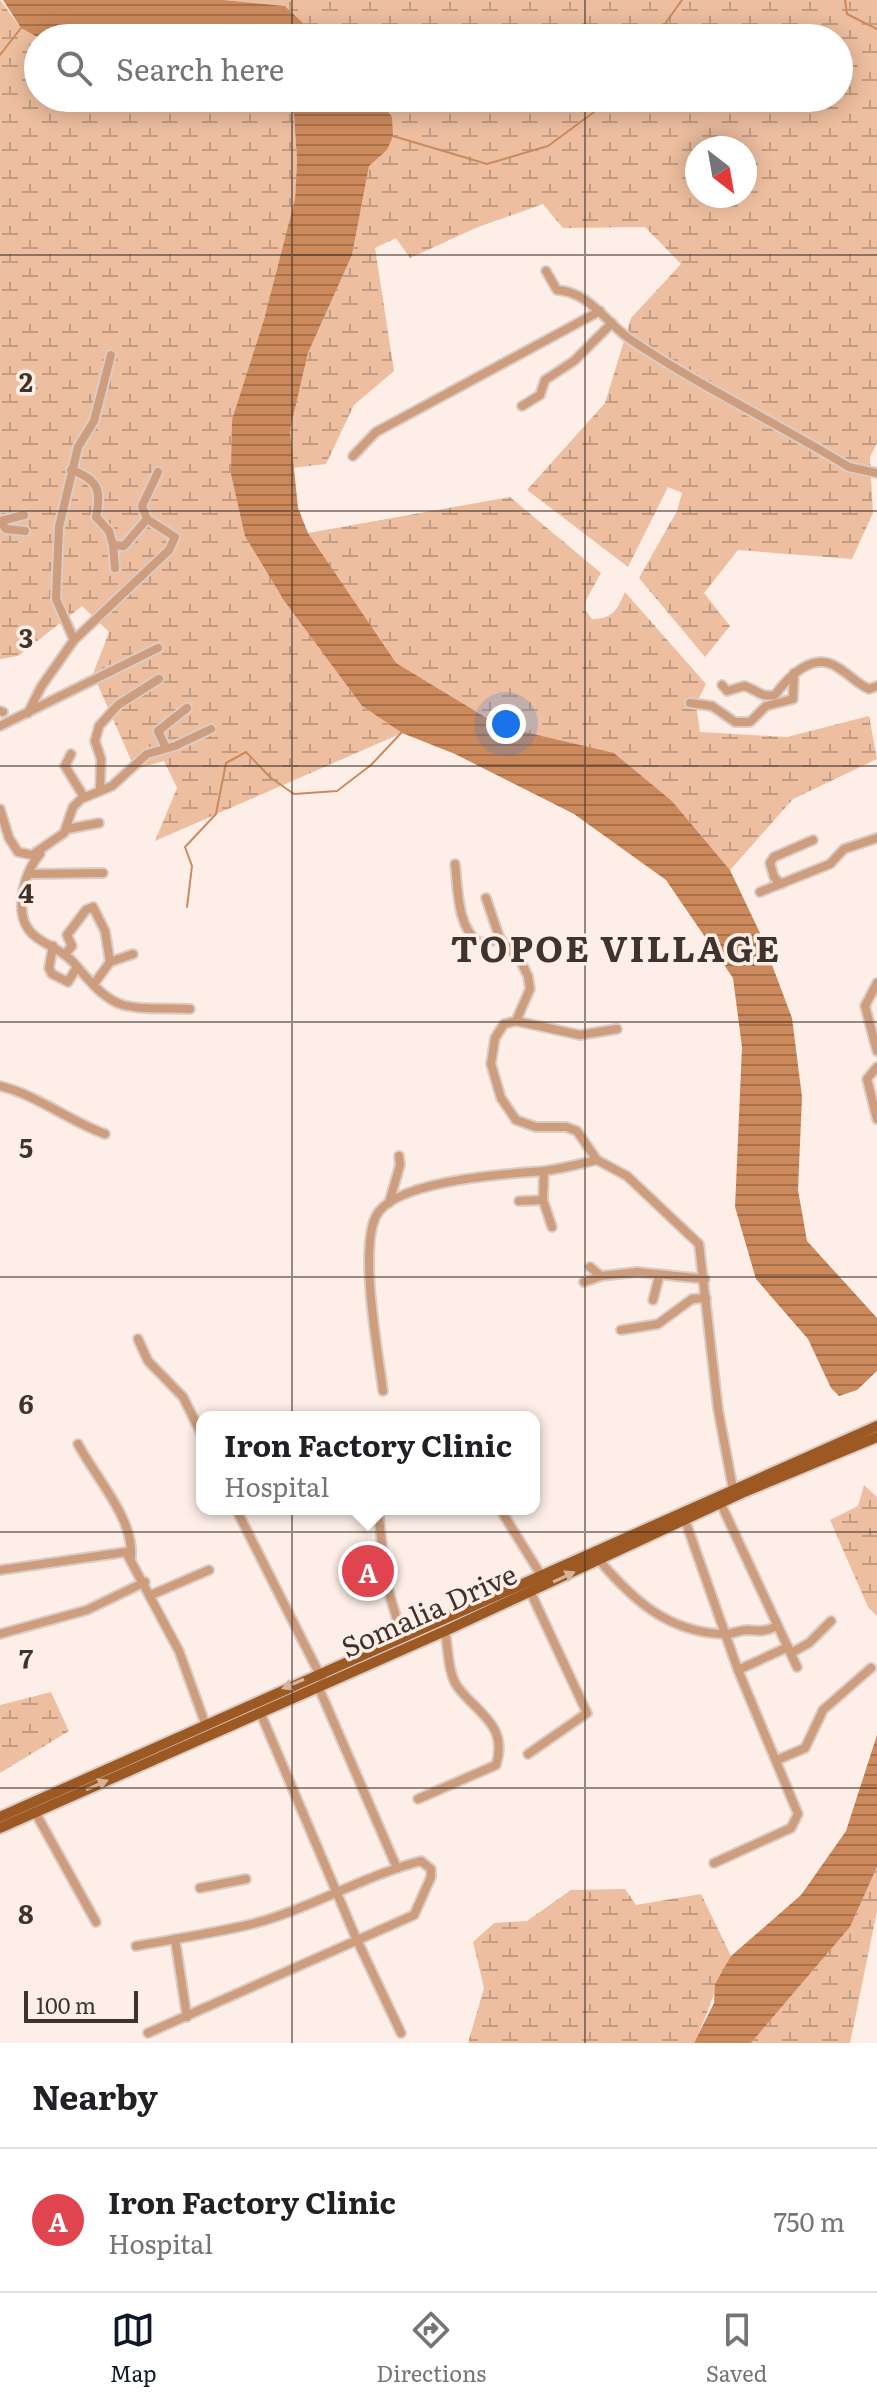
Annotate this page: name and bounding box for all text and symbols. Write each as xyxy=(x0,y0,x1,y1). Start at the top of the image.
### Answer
search box xyxy=(24,24,853,112)
icon: search xyxy=(52,46,96,90)
text: Search here xyxy=(116,46,284,90)
north arrow xyxy=(685,136,757,208)
text: 2 xyxy=(19,361,33,400)
text: 3 xyxy=(19,617,33,656)
your location xyxy=(486,704,526,744)
text: 4 xyxy=(18,872,34,911)
district label: TOPOE VILLAGE xyxy=(451,920,781,973)
text: 5 xyxy=(19,1127,33,1166)
text: 6 xyxy=(18,1383,34,1422)
popup xyxy=(196,1411,540,1515)
text: Iron Factory Clinic xyxy=(224,1422,512,1466)
text: Hospital xyxy=(224,1466,329,1505)
pin: A xyxy=(342,1541,394,1601)
street label: Somalia Drive xyxy=(334,1552,523,1667)
one-way arrow xyxy=(553,1570,576,1584)
text: 7 xyxy=(19,1638,33,1677)
one-way arrow xyxy=(282,1678,305,1691)
one-way arrow xyxy=(85,1778,109,1792)
text: 8 xyxy=(18,1893,34,1932)
scale bar xyxy=(24,1987,138,2023)
text: 100 m xyxy=(36,1988,96,2021)
text: Nearby xyxy=(32,2070,158,2120)
text: Iron Factory Clinic xyxy=(108,2179,396,2223)
text: A xyxy=(48,2201,68,2240)
text: 750 m xyxy=(774,2201,845,2240)
text: Hospital xyxy=(108,2223,213,2262)
tab: Map xyxy=(110,2308,157,2389)
tab: Directions xyxy=(376,2308,486,2389)
tab: Saved xyxy=(706,2308,767,2389)

